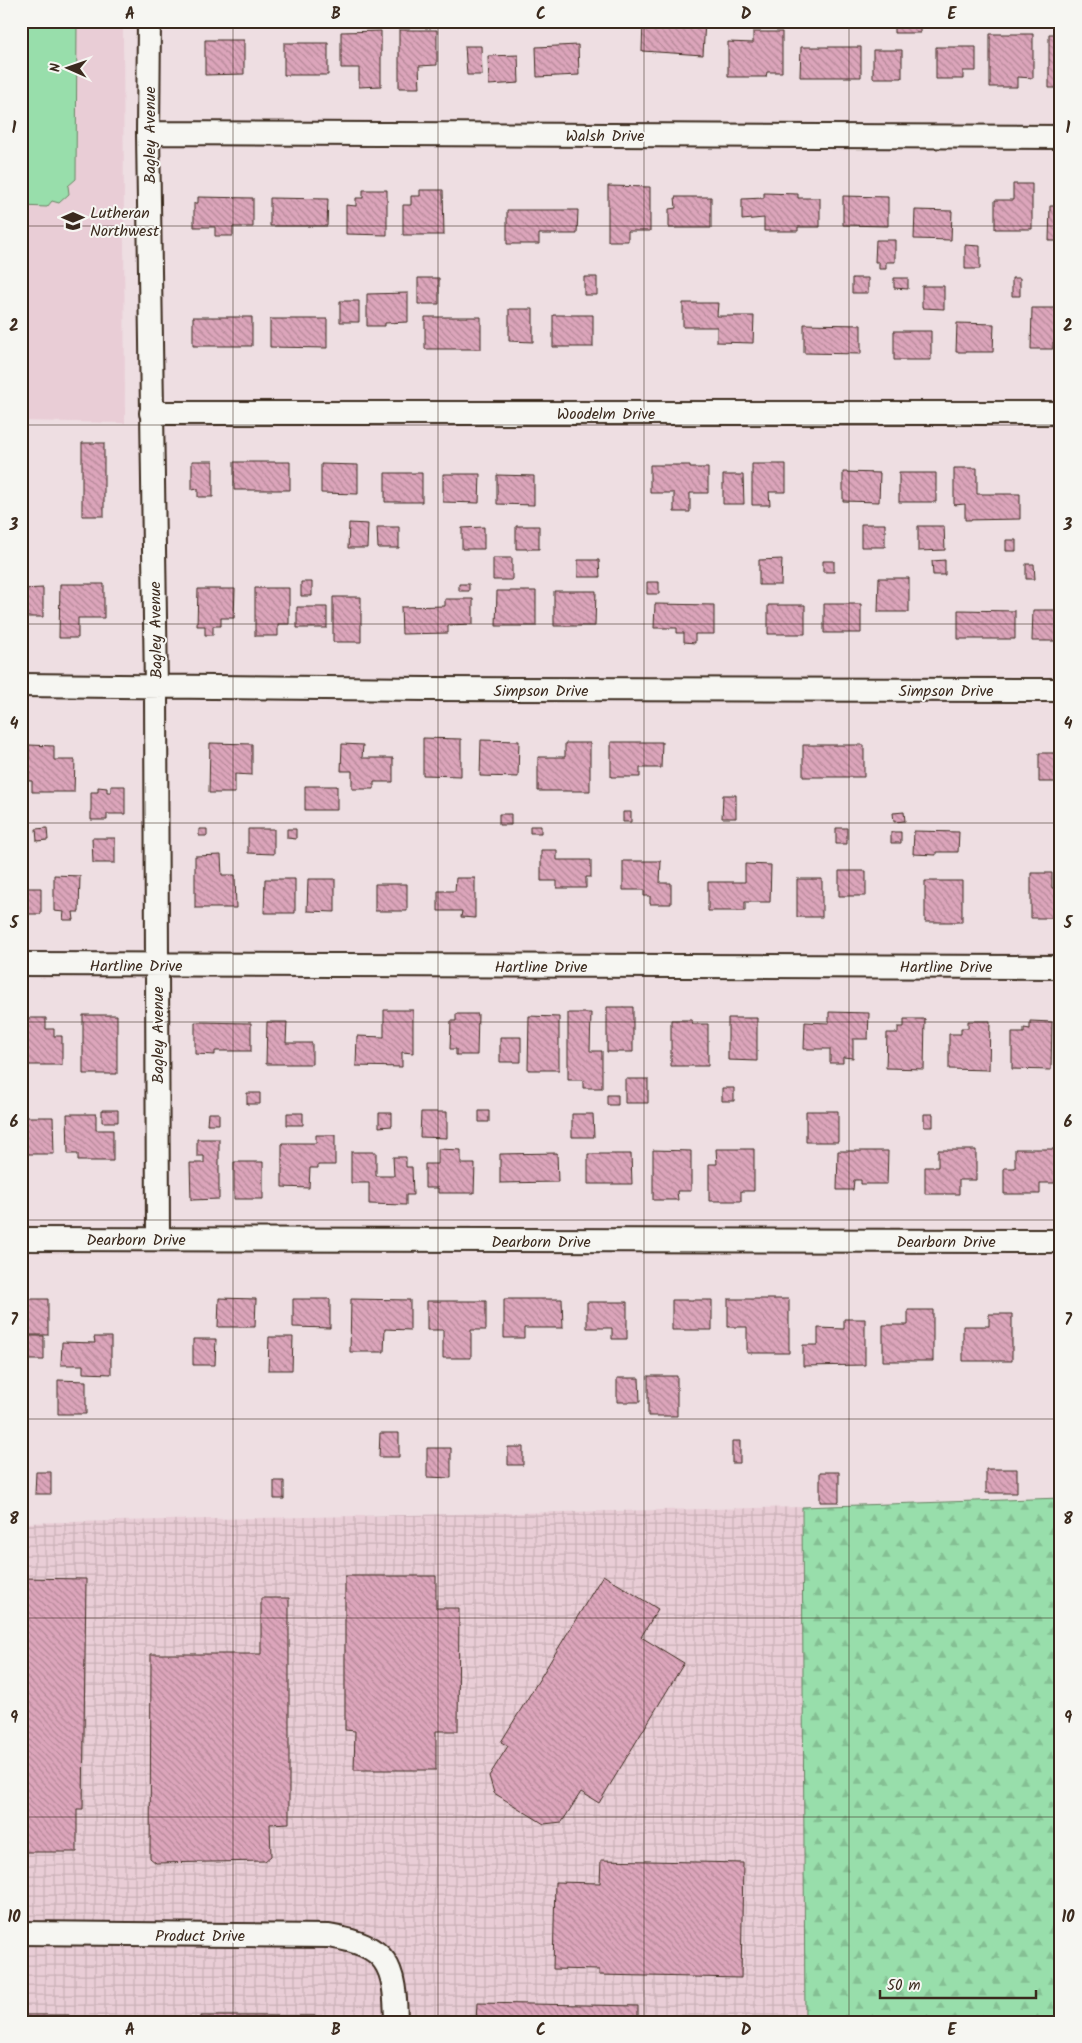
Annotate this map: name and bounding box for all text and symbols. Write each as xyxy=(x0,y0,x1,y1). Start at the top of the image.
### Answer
text: A xyxy=(125,2,135,27)
text: B xyxy=(331,2,341,27)
text: C xyxy=(536,2,546,27)
text: D xyxy=(741,2,752,27)
text: E xyxy=(948,2,958,27)
north arrow xyxy=(42,42,92,92)
text: N xyxy=(45,63,67,72)
street label: Bagley Avenue xyxy=(138,86,163,184)
text: 1 xyxy=(12,116,17,141)
text: 1 xyxy=(1066,116,1071,141)
street label: Walsh Drive xyxy=(565,124,645,149)
place label: Lutheran Northwest xyxy=(90,201,160,244)
school or university icon: Lutheran Northwest xyxy=(60,208,86,234)
text: 2 xyxy=(9,314,19,339)
text: 2 xyxy=(1063,314,1073,339)
street label: Woodelm Drive xyxy=(557,402,655,427)
text: 3 xyxy=(9,513,19,538)
text: 3 xyxy=(1063,513,1073,538)
street label: Bagley Avenue xyxy=(143,581,170,679)
street label: Simpson Drive xyxy=(493,679,589,704)
street label: Simpson Drive xyxy=(898,679,994,704)
text: 4 xyxy=(10,712,19,737)
text: 4 xyxy=(1064,712,1073,737)
text: 5 xyxy=(9,911,20,936)
text: 5 xyxy=(1063,911,1074,936)
street label: Hartline Drive xyxy=(90,954,182,979)
street label: Hartline Drive xyxy=(495,955,587,980)
street label: Hartline Drive xyxy=(900,955,992,980)
street label: Bagley Avenue xyxy=(146,986,171,1084)
text: 6 xyxy=(10,1110,19,1135)
text: 6 xyxy=(1064,1110,1073,1135)
street label: Dearborn Drive xyxy=(86,1228,186,1253)
street label: Dearborn Drive xyxy=(491,1230,591,1255)
street label: Dearborn Drive xyxy=(896,1230,996,1255)
text: 7 xyxy=(10,1308,18,1333)
text: 7 xyxy=(1064,1308,1072,1333)
text: 8 xyxy=(9,1507,19,1532)
text: 8 xyxy=(1063,1507,1073,1532)
text: 9 xyxy=(10,1706,18,1731)
text: 9 xyxy=(1064,1706,1072,1731)
text: 10 xyxy=(7,1905,21,1930)
text: 10 xyxy=(1061,1905,1075,1930)
street label: Product Drive xyxy=(155,1924,245,1949)
scale bar xyxy=(880,1968,1036,2000)
text: 50 m xyxy=(887,1974,921,1998)
text: A xyxy=(125,2018,135,2043)
text: B xyxy=(331,2018,341,2043)
text: C xyxy=(536,2018,546,2043)
text: D xyxy=(741,2018,752,2043)
text: E xyxy=(948,2018,958,2043)

